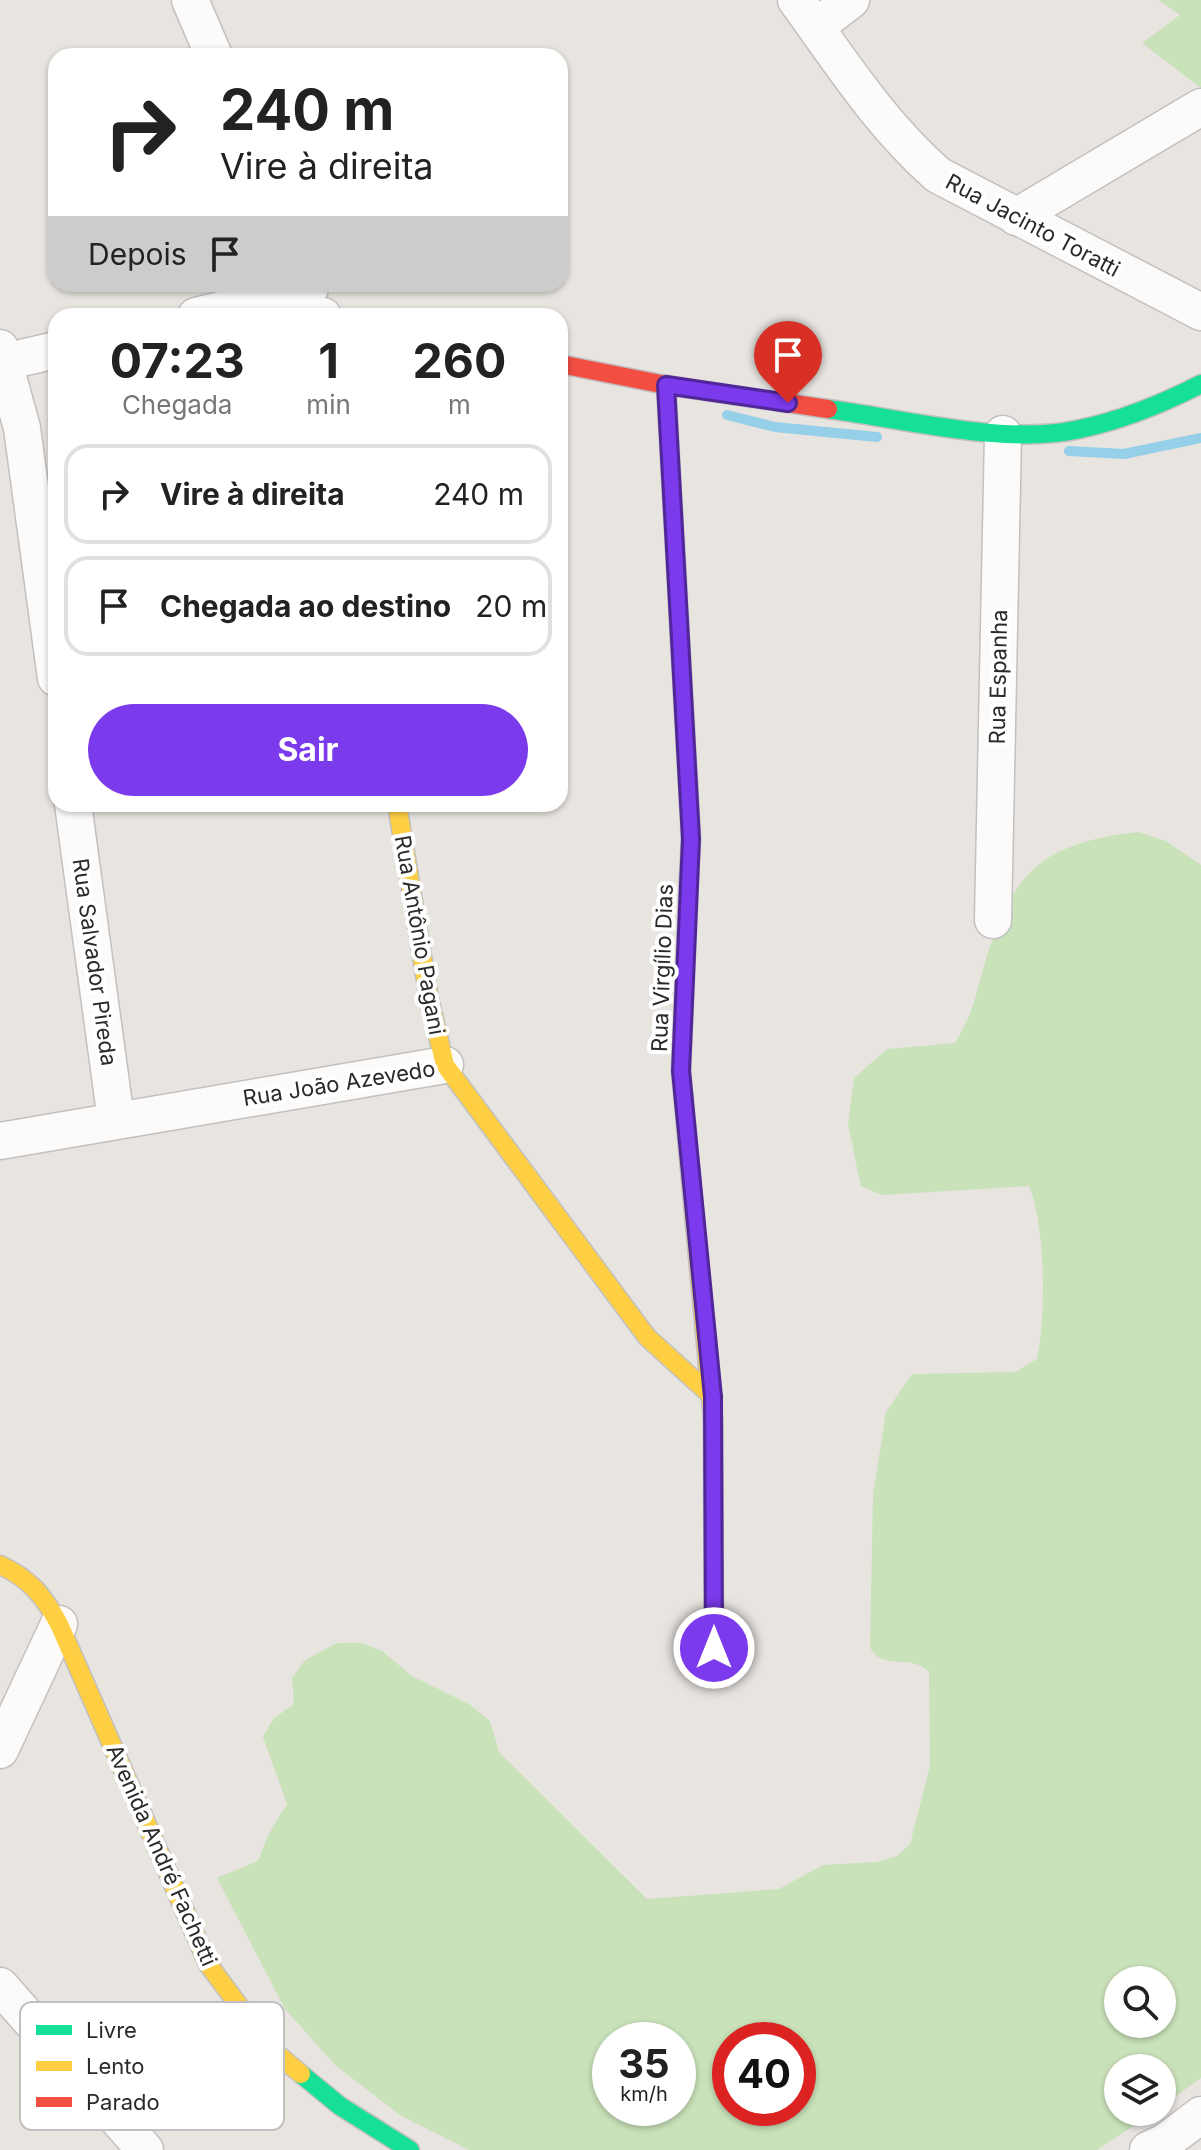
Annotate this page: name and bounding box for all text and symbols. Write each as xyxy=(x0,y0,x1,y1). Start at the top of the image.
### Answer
text: 240 m xyxy=(220,76,394,144)
icon: right xyxy=(88,80,192,184)
text: Vire à direita xyxy=(220,144,434,188)
street label: Rua Jacinto Toratti xyxy=(942,168,1124,282)
icon: arrive xyxy=(203,232,247,276)
text: Depois xyxy=(88,236,187,272)
pin xyxy=(754,321,822,403)
text: 07:23 xyxy=(110,331,245,390)
text: 1 xyxy=(318,331,339,390)
text: 260 xyxy=(412,331,506,390)
icon: arrive xyxy=(766,333,810,377)
text: Chegada xyxy=(122,389,232,420)
text: min xyxy=(306,389,351,420)
text: m xyxy=(448,389,471,420)
icon: right xyxy=(92,472,136,516)
text: Vire à direita xyxy=(160,476,345,512)
text: 240 m xyxy=(433,476,524,512)
icon: arrive xyxy=(92,584,136,628)
text: Chegada ao destino xyxy=(160,588,451,624)
text: 20 m xyxy=(475,588,547,624)
street label: Rua Espanha xyxy=(984,609,1012,745)
button: Sair xyxy=(88,704,528,796)
street label: Rua Antônio Pagani xyxy=(390,833,450,1037)
street label: Rua Salvador Pireda xyxy=(68,857,122,1067)
street label: Rua Virgílio Dias xyxy=(646,884,678,1052)
street label: Rua João Azevedo xyxy=(241,1055,437,1111)
position arrow xyxy=(672,1606,756,1690)
street label: Avenida André Fachetti xyxy=(101,1740,223,1970)
map controls xyxy=(1104,1966,1176,2126)
button: search xyxy=(1104,1966,1176,2038)
legend xyxy=(20,2002,284,2130)
text: Livre xyxy=(86,2017,137,2043)
speed limit sign: 40 xyxy=(712,2022,816,2126)
text: 35 xyxy=(618,2039,670,2088)
text: Lento xyxy=(86,2053,144,2079)
button: layers xyxy=(1104,2054,1176,2126)
text: km/h xyxy=(620,2082,668,2106)
text: Parado xyxy=(86,2089,160,2115)

